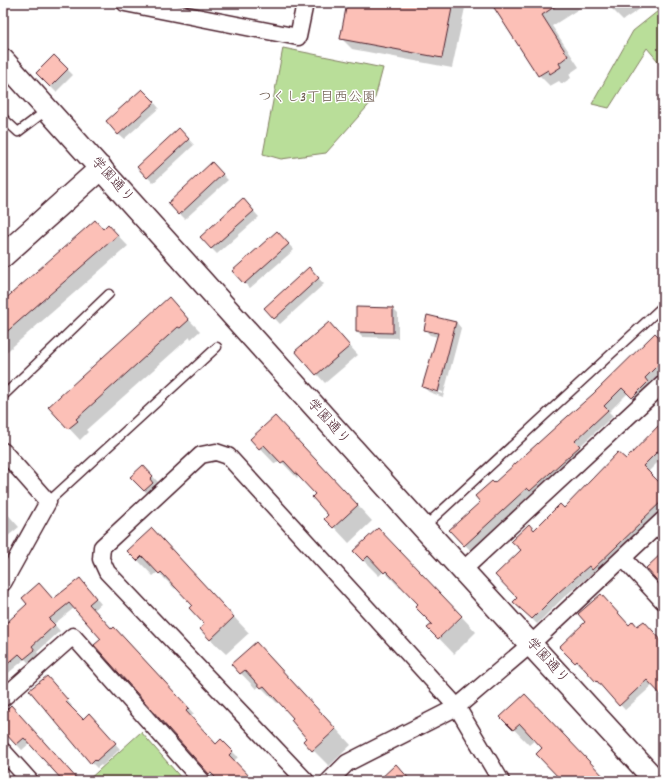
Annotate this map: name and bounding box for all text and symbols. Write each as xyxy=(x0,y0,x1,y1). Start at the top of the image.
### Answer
park label: つくし3丁目西公園 xyxy=(258,88,376,108)
street label: 学園通り xyxy=(86,153,138,207)
street label: 学園通り xyxy=(302,395,354,449)
street label: 学園通り xyxy=(521,634,573,688)

